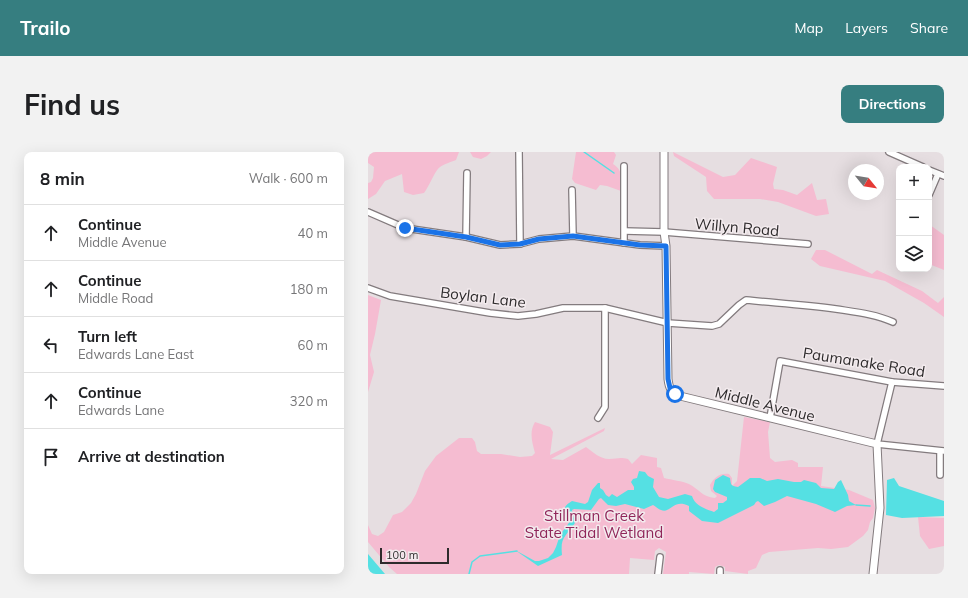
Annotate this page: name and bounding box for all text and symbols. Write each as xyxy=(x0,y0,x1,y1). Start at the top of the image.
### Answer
text: Trailo xyxy=(20,16,71,40)
text: Map xyxy=(794,19,823,37)
text: Layers xyxy=(845,19,888,37)
text: Share xyxy=(910,19,948,37)
button: Directions xyxy=(841,85,944,123)
text: Find us xyxy=(24,87,120,122)
north arrow xyxy=(848,164,884,200)
map controls xyxy=(896,164,932,272)
button: + xyxy=(896,164,932,200)
text: 8 min xyxy=(40,168,85,189)
text: Walk · 600 m xyxy=(249,170,328,186)
button: − xyxy=(896,200,932,236)
street label: Willyn Road xyxy=(694,214,780,240)
text: Continue xyxy=(78,215,141,234)
route end xyxy=(396,219,414,237)
icon: ahead xyxy=(40,222,62,244)
text: 40 m xyxy=(298,225,328,241)
text: Middle Avenue xyxy=(78,234,167,250)
button: layers xyxy=(896,236,932,272)
text: Continue xyxy=(78,271,141,290)
icon: ahead xyxy=(40,278,62,300)
text: 180 m xyxy=(290,281,328,297)
street label: Boylan Lane xyxy=(439,282,527,312)
text: Middle Road xyxy=(78,290,153,306)
text: Turn left xyxy=(78,327,137,346)
icon: left xyxy=(40,334,62,356)
text: 60 m xyxy=(298,337,328,353)
street label: Paumanake Road xyxy=(802,343,926,381)
text: Edwards Lane East xyxy=(78,346,194,362)
street label: Middle Avenue xyxy=(713,382,817,426)
text: Continue xyxy=(78,383,141,402)
route start xyxy=(666,385,684,403)
icon: ahead xyxy=(40,390,62,412)
text: 320 m xyxy=(290,393,328,409)
text: Edwards Lane xyxy=(78,402,164,418)
icon: arrive xyxy=(40,446,62,468)
text: Arrive at destination xyxy=(78,447,225,466)
park label: Stillman Creek State Tidal Wetland xyxy=(525,506,663,542)
scale bar xyxy=(380,546,449,565)
text: 100 m xyxy=(386,548,418,562)

